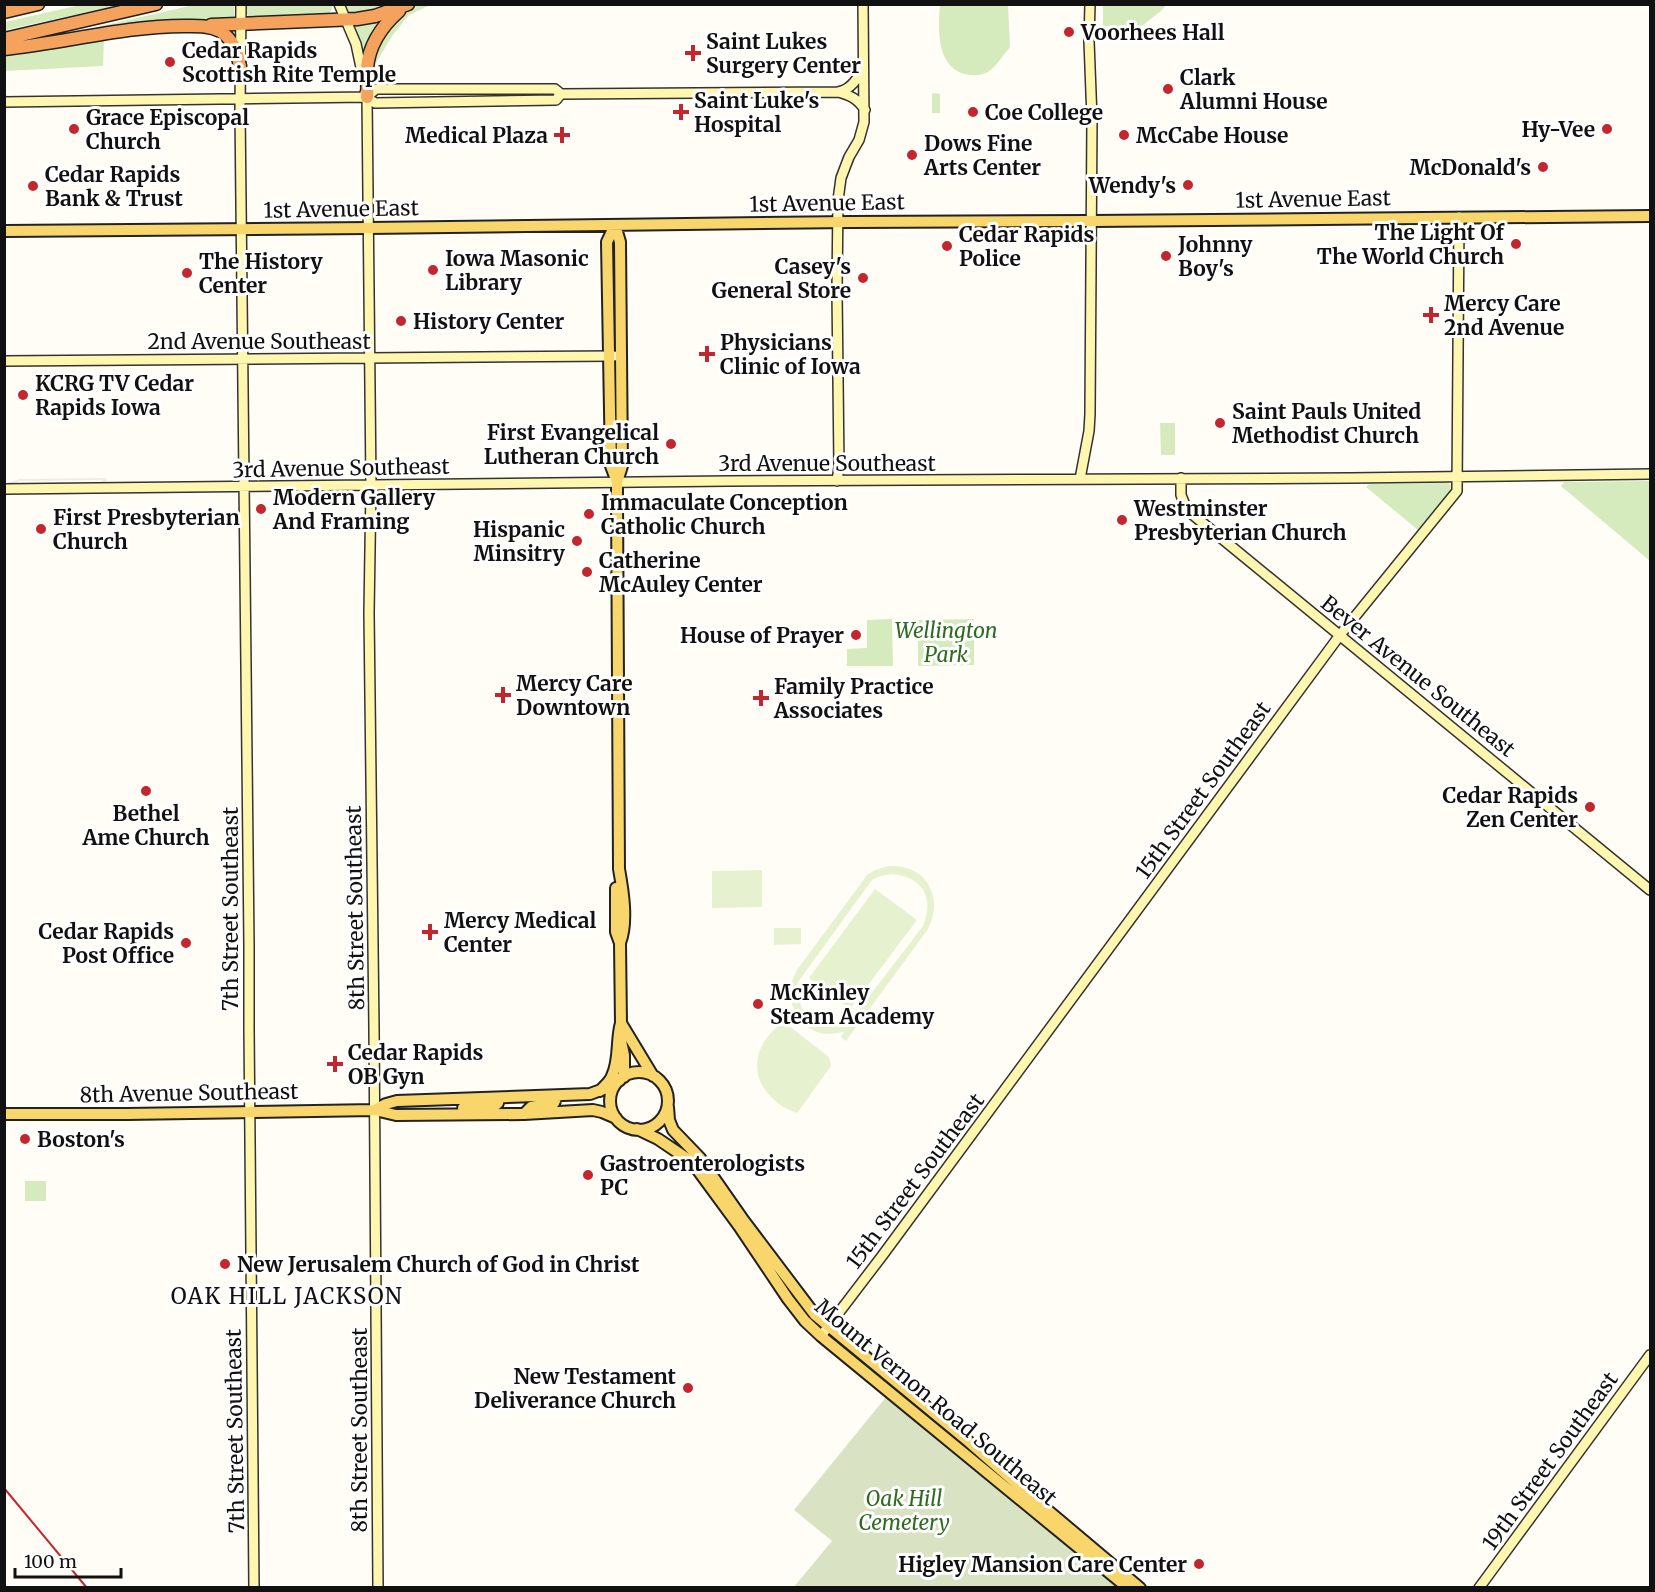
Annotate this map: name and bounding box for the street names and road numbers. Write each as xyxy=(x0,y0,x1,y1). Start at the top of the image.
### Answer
street label: 1st Avenue East xyxy=(1235,184,1391,214)
street label: 1st Avenue East xyxy=(749,188,905,218)
street label: 1st Avenue East xyxy=(263,194,419,224)
street label: 2nd Avenue Southeast xyxy=(147,328,371,355)
street label: 3rd Avenue Southeast xyxy=(718,450,936,477)
street label: 3rd Avenue Southeast xyxy=(232,453,450,483)
street label: Bever Avenue Southeast xyxy=(1315,589,1521,763)
street label: 15th Street Southeast xyxy=(1129,696,1277,884)
street label: 8th Street Southeast xyxy=(340,805,370,1011)
street label: 7th Street Southeast xyxy=(217,807,244,1011)
street label: 8th Avenue Southeast xyxy=(79,1078,299,1108)
street label: 15th Street Southeast xyxy=(840,1088,990,1274)
street label: Mount Vernon Road Southeast xyxy=(810,1293,1062,1511)
street label: 8th Street Southeast xyxy=(346,1327,373,1533)
street label: 7th Street Southeast xyxy=(220,1329,250,1533)
street label: 19th Street Southeast xyxy=(1476,1367,1624,1555)

